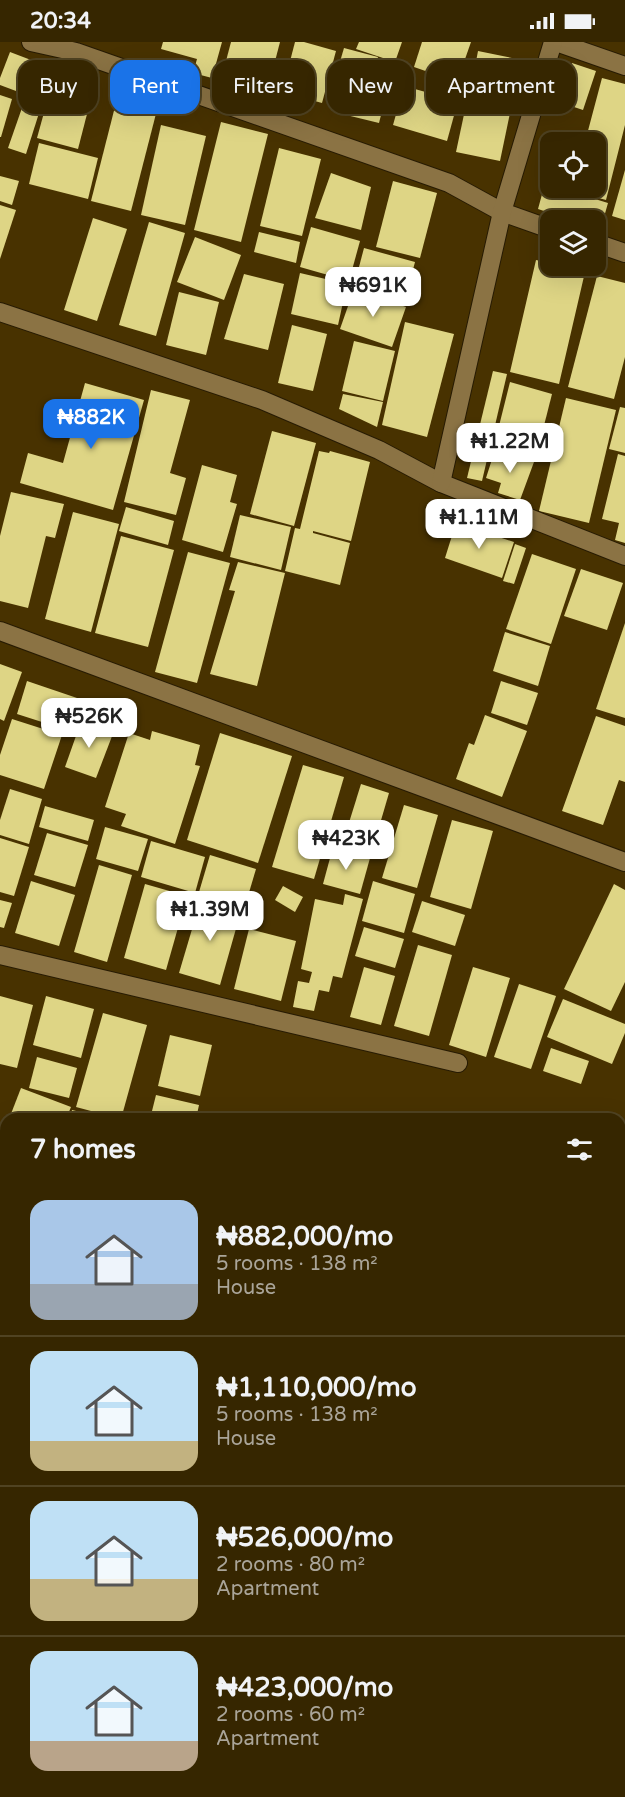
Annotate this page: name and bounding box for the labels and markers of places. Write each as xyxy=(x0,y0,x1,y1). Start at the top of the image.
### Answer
pin: ₦691K xyxy=(331,267,415,318)
pin: ₦882K xyxy=(49,399,133,450)
pin: ₦1.22M xyxy=(461,423,559,474)
pin: ₦1.11M xyxy=(430,499,528,550)
pin: ₦526K xyxy=(47,698,131,749)
pin: ₦423K xyxy=(304,820,388,871)
pin: ₦1.39M xyxy=(161,891,259,942)

